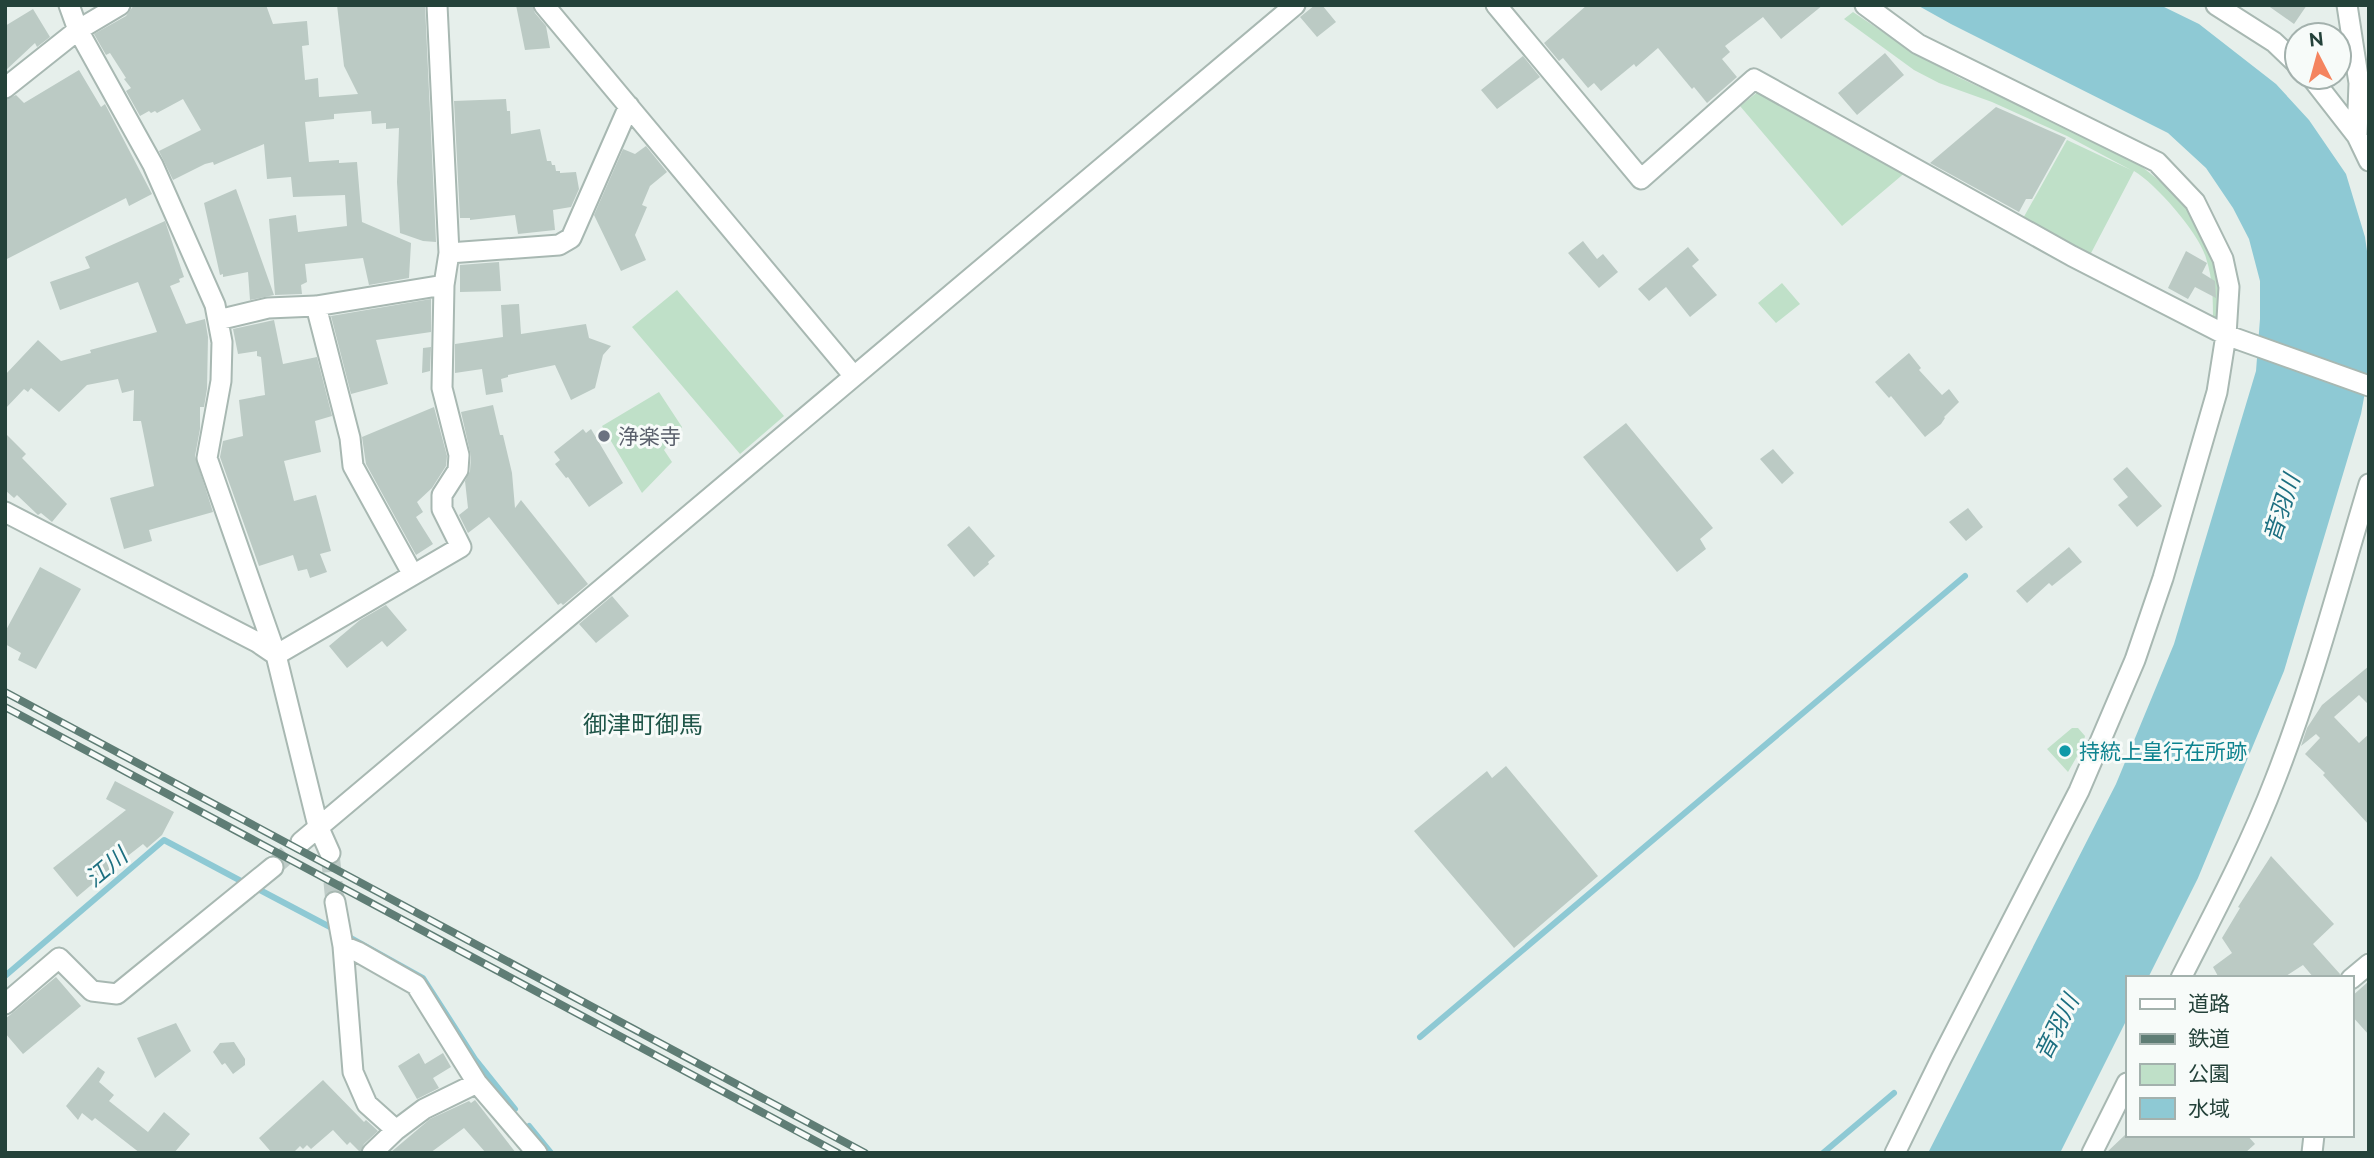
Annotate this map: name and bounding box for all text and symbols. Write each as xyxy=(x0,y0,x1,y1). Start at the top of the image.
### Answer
north arrow xyxy=(2283,21,2353,91)
text: N xyxy=(2308,27,2325,51)
place label: 浄楽寺 xyxy=(618,424,681,449)
marker: 浄楽寺 xyxy=(596,428,612,444)
water label: 音羽川 xyxy=(2257,468,2305,545)
district label: 御津町御馬 xyxy=(583,710,703,739)
place label: 持統上皇行在所跡 xyxy=(2079,739,2247,764)
marker: 持統上皇行在所跡 xyxy=(2057,743,2073,759)
water label: 江川 xyxy=(80,840,135,892)
legend xyxy=(2126,976,2353,1137)
water label: 音羽川 xyxy=(2028,987,2085,1064)
text: 道路 xyxy=(2188,991,2230,1016)
text: 鉄道 xyxy=(2188,1026,2230,1051)
text: 公園 xyxy=(2188,1061,2230,1086)
text: 水域 xyxy=(2188,1096,2230,1121)

